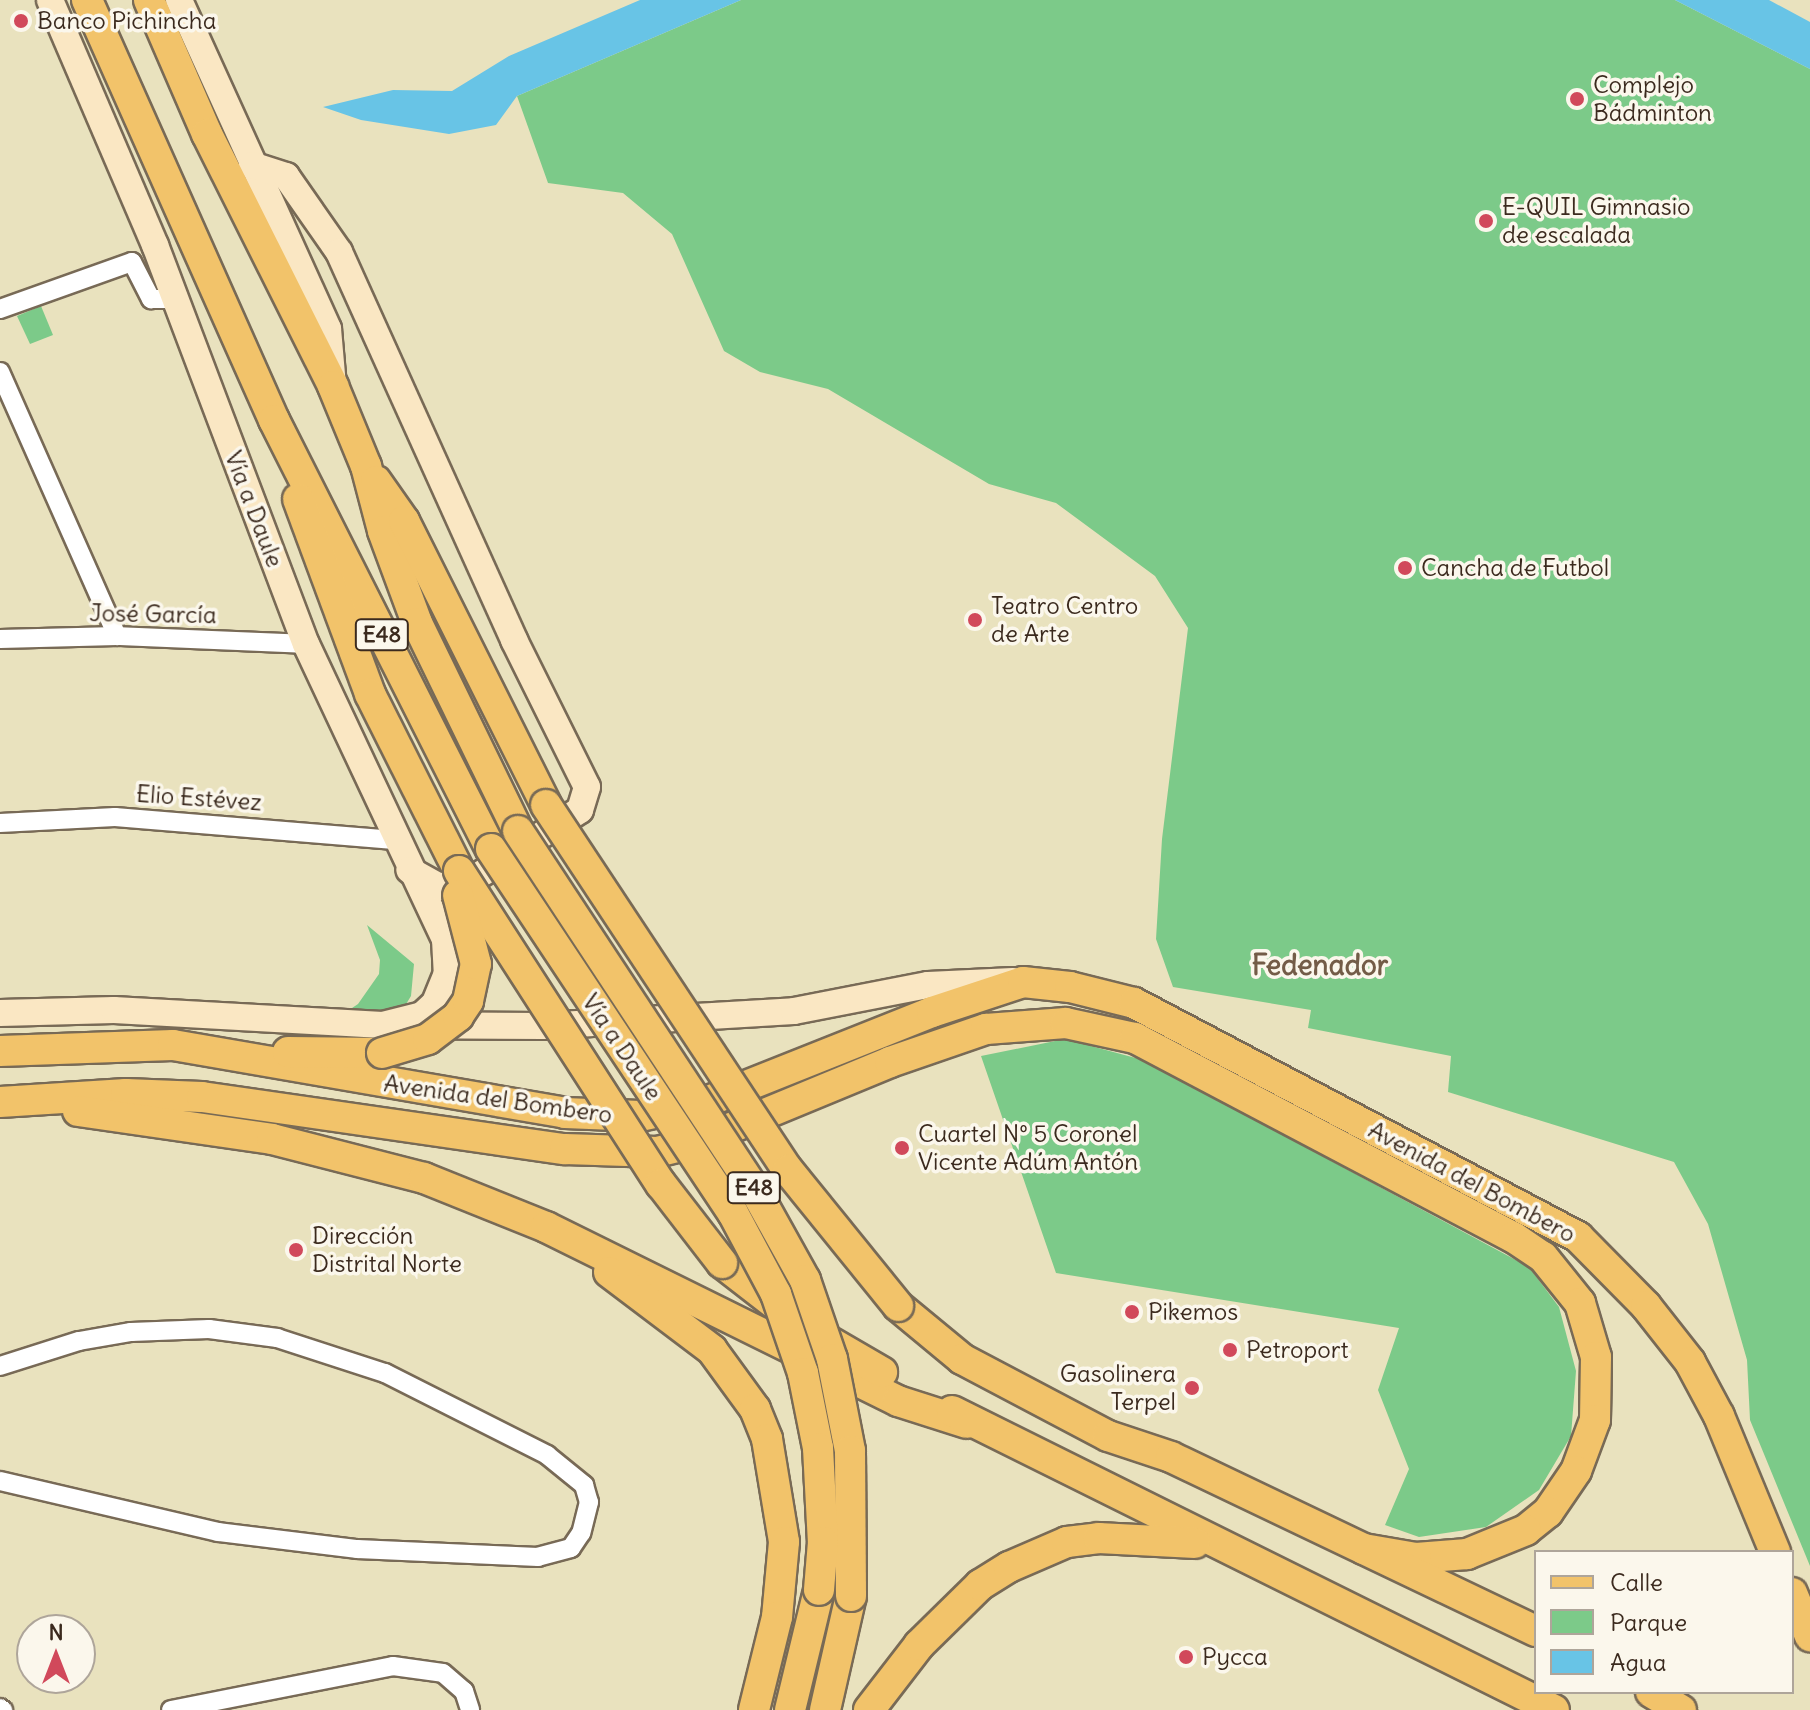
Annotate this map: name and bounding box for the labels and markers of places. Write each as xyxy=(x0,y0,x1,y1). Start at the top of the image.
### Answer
place label: Banco Pichincha xyxy=(37,7,216,35)
marker: Banco Pichincha xyxy=(12,12,30,30)
place label: Complejo Bádminton xyxy=(1593,71,1712,127)
marker: Complejo Bádminton xyxy=(1568,90,1586,108)
place label: E-QUIL Gimnasio de escalada xyxy=(1502,193,1691,249)
marker: E-QUIL Gimnasio de escalada xyxy=(1477,212,1495,230)
place label: Cancha de Futbol xyxy=(1421,554,1609,582)
marker: Cancha de Futbol xyxy=(1396,559,1414,577)
place label: Teatro Centro de Arte xyxy=(991,592,1138,648)
marker: Teatro Centro de Arte xyxy=(966,611,984,629)
place label: Cuartel Nº 5 Coronel Vicente Adúm Antón xyxy=(918,1120,1138,1176)
marker: Cuartel Nº 5 Coronel Vicente Adúm Antón xyxy=(893,1139,911,1157)
place label: Dirección Distrital Norte xyxy=(312,1222,462,1278)
marker: Dirección Distrital Norte xyxy=(287,1241,305,1259)
place label: Pikemos xyxy=(1148,1298,1238,1326)
marker: Pikemos xyxy=(1123,1303,1141,1321)
place label: Petroport xyxy=(1246,1336,1349,1364)
marker: Petroport xyxy=(1221,1341,1239,1359)
place label: Gasolinera Terpel xyxy=(1060,1360,1176,1416)
marker: Gasolinera Terpel xyxy=(1183,1379,1201,1397)
place label: Pycca xyxy=(1202,1643,1268,1671)
marker: Pycca xyxy=(1177,1648,1195,1666)

